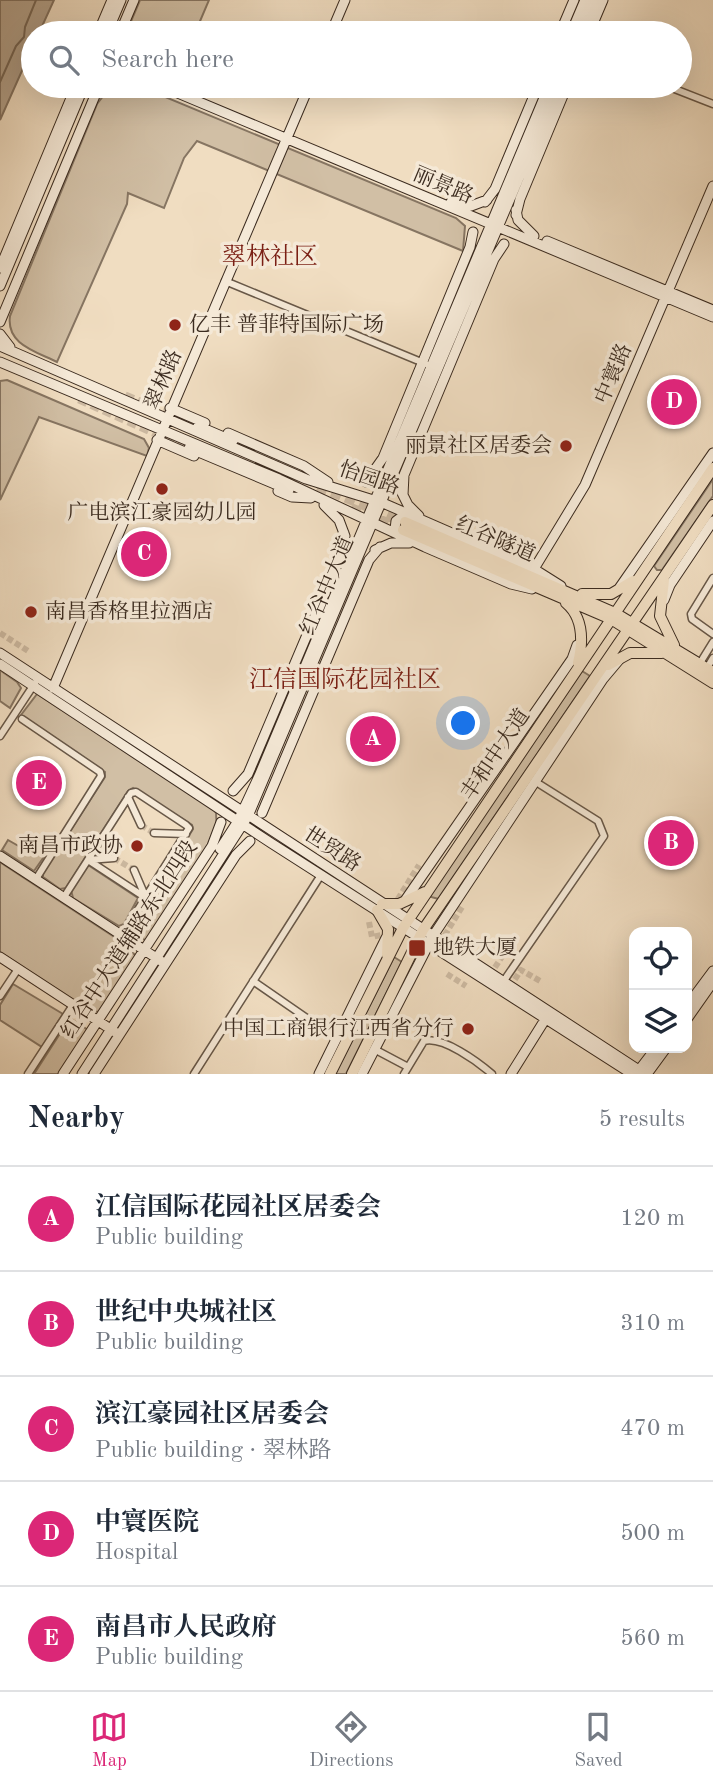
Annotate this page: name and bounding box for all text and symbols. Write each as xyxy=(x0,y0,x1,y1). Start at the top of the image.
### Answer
search box xyxy=(21,21,692,98)
icon: search xyxy=(45,41,83,79)
text: Search here xyxy=(101,47,234,73)
street label: 丽景路 xyxy=(410,162,477,208)
district label: 翠林社区 xyxy=(222,243,318,270)
place label: 亿丰 普菲特国际广场 xyxy=(189,313,384,336)
marker: 亿丰 普菲特国际广场 xyxy=(167,317,183,333)
street label: 中寰路 xyxy=(590,340,636,407)
street label: 翠林路 xyxy=(140,346,186,413)
pin: D xyxy=(651,376,697,428)
place label: 丽景社区居委会 xyxy=(405,434,552,457)
marker: 丽景社区居委会 xyxy=(558,438,574,454)
street label: 怡园路 xyxy=(336,457,403,499)
marker: 广电滨江豪园幼儿园 xyxy=(154,481,170,497)
place label: 广电滨江豪园幼儿园 xyxy=(68,501,257,524)
street label: 红谷隧道 xyxy=(452,512,539,566)
pin: C xyxy=(121,528,167,580)
street label: 红谷中大道 xyxy=(296,533,358,638)
place label: 南昌香格里拉酒店 xyxy=(45,600,213,623)
marker: 南昌香格里拉酒店 xyxy=(23,604,39,620)
district label: 江信国际花园社区 xyxy=(249,666,441,693)
street label: 丰和中大道 xyxy=(456,704,534,804)
your location xyxy=(446,706,480,740)
pin: A xyxy=(350,713,396,765)
pin: E xyxy=(16,757,62,809)
pin: B xyxy=(648,817,694,869)
street label: 世贸路 xyxy=(300,822,365,876)
place label: 南昌市政协 xyxy=(18,834,123,857)
street label: 红谷中大道辅路东北四段 xyxy=(57,836,202,1043)
marker: 南昌市政协 xyxy=(129,838,145,854)
map controls xyxy=(629,927,692,1053)
button: locate xyxy=(629,927,692,990)
place label: 地铁大厦 xyxy=(433,936,517,959)
marker: 地铁大厦 xyxy=(407,938,427,958)
button: layers xyxy=(629,990,692,1053)
place label: 中国工商银行江西省分行 xyxy=(223,1017,454,1040)
marker: 中国工商银行江西省分行 xyxy=(460,1021,476,1037)
text: Nearby xyxy=(28,1104,125,1134)
text: 5 results xyxy=(599,1108,685,1131)
text: 江信国际花园社区居委会 xyxy=(95,1195,381,1221)
text: A xyxy=(42,1207,60,1230)
text: 120 m xyxy=(620,1207,685,1230)
text: Public building xyxy=(95,1226,243,1249)
text: 世纪中央城社区 xyxy=(95,1300,277,1326)
text: B xyxy=(43,1312,59,1335)
text: 310 m xyxy=(620,1312,685,1335)
text: Public building xyxy=(95,1331,243,1354)
text: 滨江豪园社区居委会 xyxy=(95,1402,329,1428)
text: C xyxy=(43,1417,59,1440)
text: 470 m xyxy=(620,1417,685,1440)
text: Public building · 翠林路 xyxy=(95,1439,331,1462)
text: 中寰医院 xyxy=(95,1510,199,1536)
text: D xyxy=(42,1522,60,1545)
text: 500 m xyxy=(620,1522,685,1545)
text: Hospital xyxy=(95,1541,178,1564)
text: 南昌市人民政府 xyxy=(95,1615,277,1641)
text: E xyxy=(43,1627,59,1650)
text: 560 m xyxy=(620,1627,685,1650)
text: Public building xyxy=(95,1646,243,1669)
tab: Map xyxy=(90,1708,128,1773)
tab: Directions xyxy=(309,1708,394,1773)
tab: Saved xyxy=(574,1708,623,1773)

